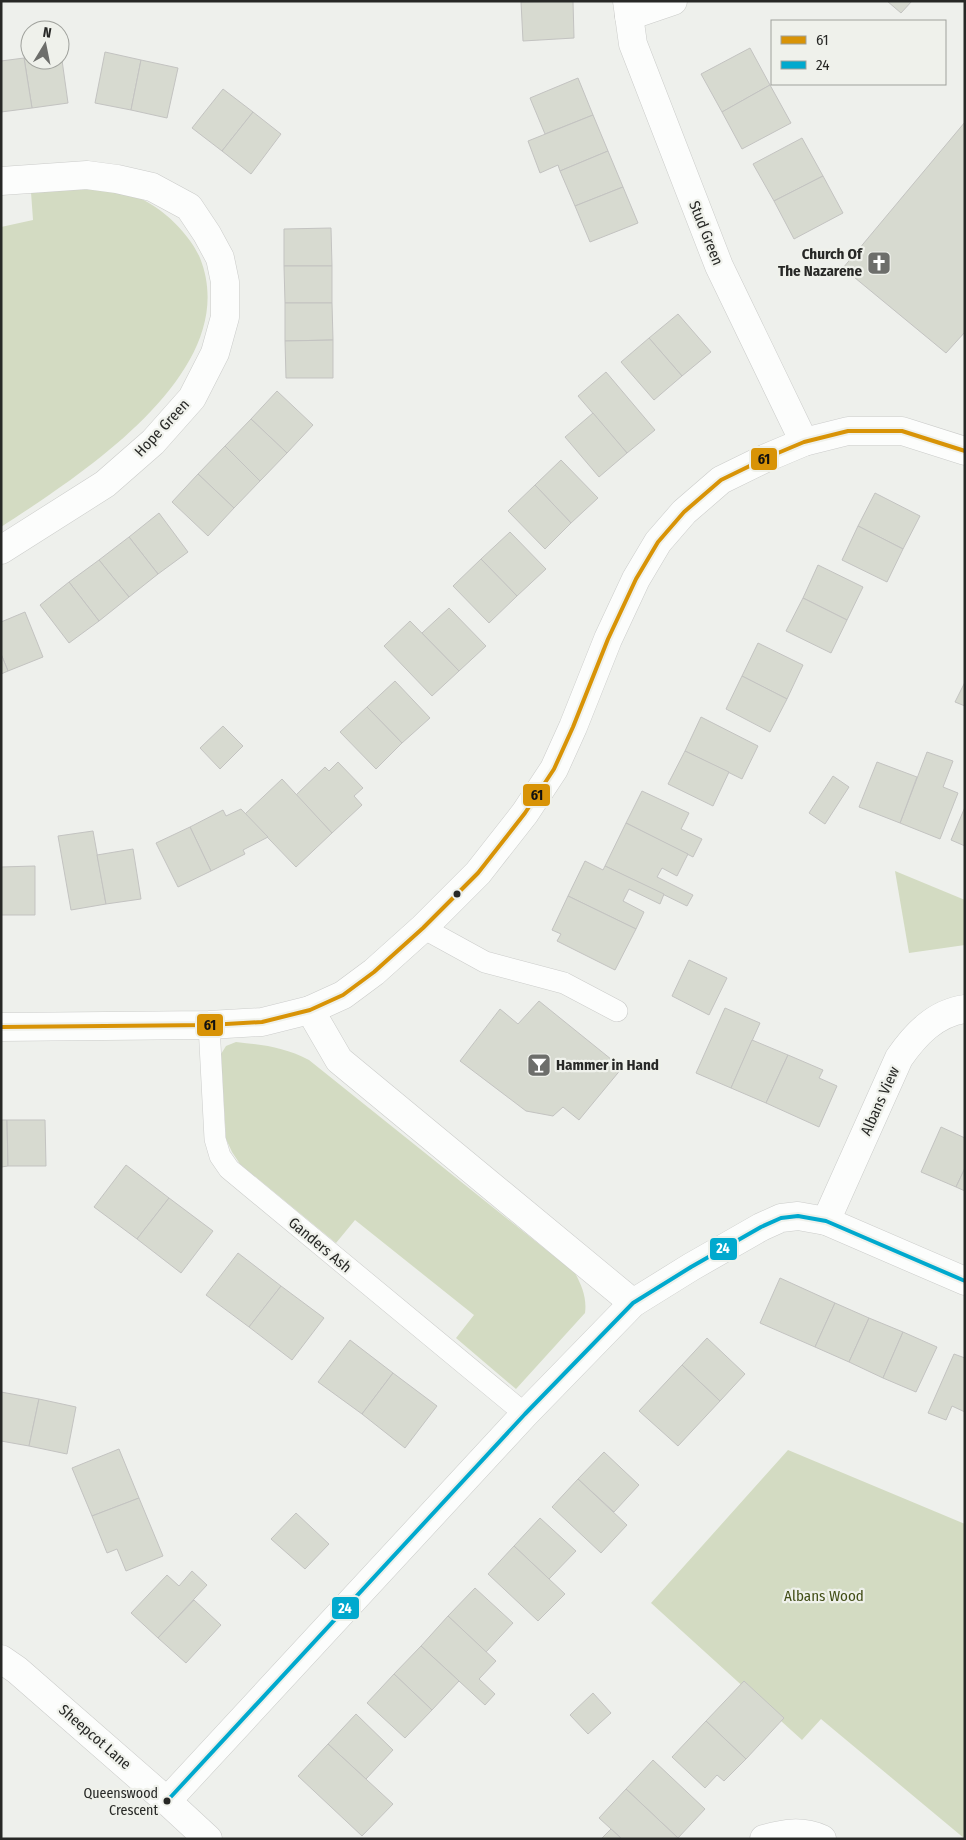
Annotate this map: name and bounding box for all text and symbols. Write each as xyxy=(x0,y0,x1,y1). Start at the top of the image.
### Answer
north arrow xyxy=(20,20,70,70)
legend xyxy=(771,20,946,85)
text: N xyxy=(42,24,53,42)
text: 61 xyxy=(816,31,829,49)
text: 24 xyxy=(816,56,830,74)
street label: Stud Green xyxy=(685,198,727,268)
place label: Church Of The Nazarene xyxy=(778,245,863,280)
church icon: Church Of The Nazarene xyxy=(866,250,892,276)
street label: Hope Green xyxy=(131,396,193,460)
line badge: 61 xyxy=(750,447,778,471)
text: 61 xyxy=(758,451,770,468)
line badge: 61 xyxy=(522,783,551,807)
text: 61 xyxy=(531,787,543,804)
unlabelled marker xyxy=(452,889,462,899)
line badge: 61 xyxy=(196,1013,224,1037)
text: 61 xyxy=(204,1017,216,1034)
bar icon: Hammer in Hand xyxy=(526,1052,552,1078)
place label: Hammer in Hand xyxy=(556,1056,659,1074)
street label: Albans View xyxy=(857,1064,903,1138)
street label: Ganders Ash xyxy=(285,1214,355,1276)
line badge: 24 xyxy=(709,1237,738,1261)
text: 24 xyxy=(715,1240,730,1257)
park label: Albans Wood xyxy=(784,1587,864,1605)
line badge: 24 xyxy=(331,1596,360,1620)
text: 24 xyxy=(337,1600,352,1617)
street label: Sheepcot Lane xyxy=(55,1701,135,1773)
place label: Queenswood Crescent xyxy=(83,1785,158,1819)
marker: Queenswood Crescent xyxy=(162,1796,172,1806)

